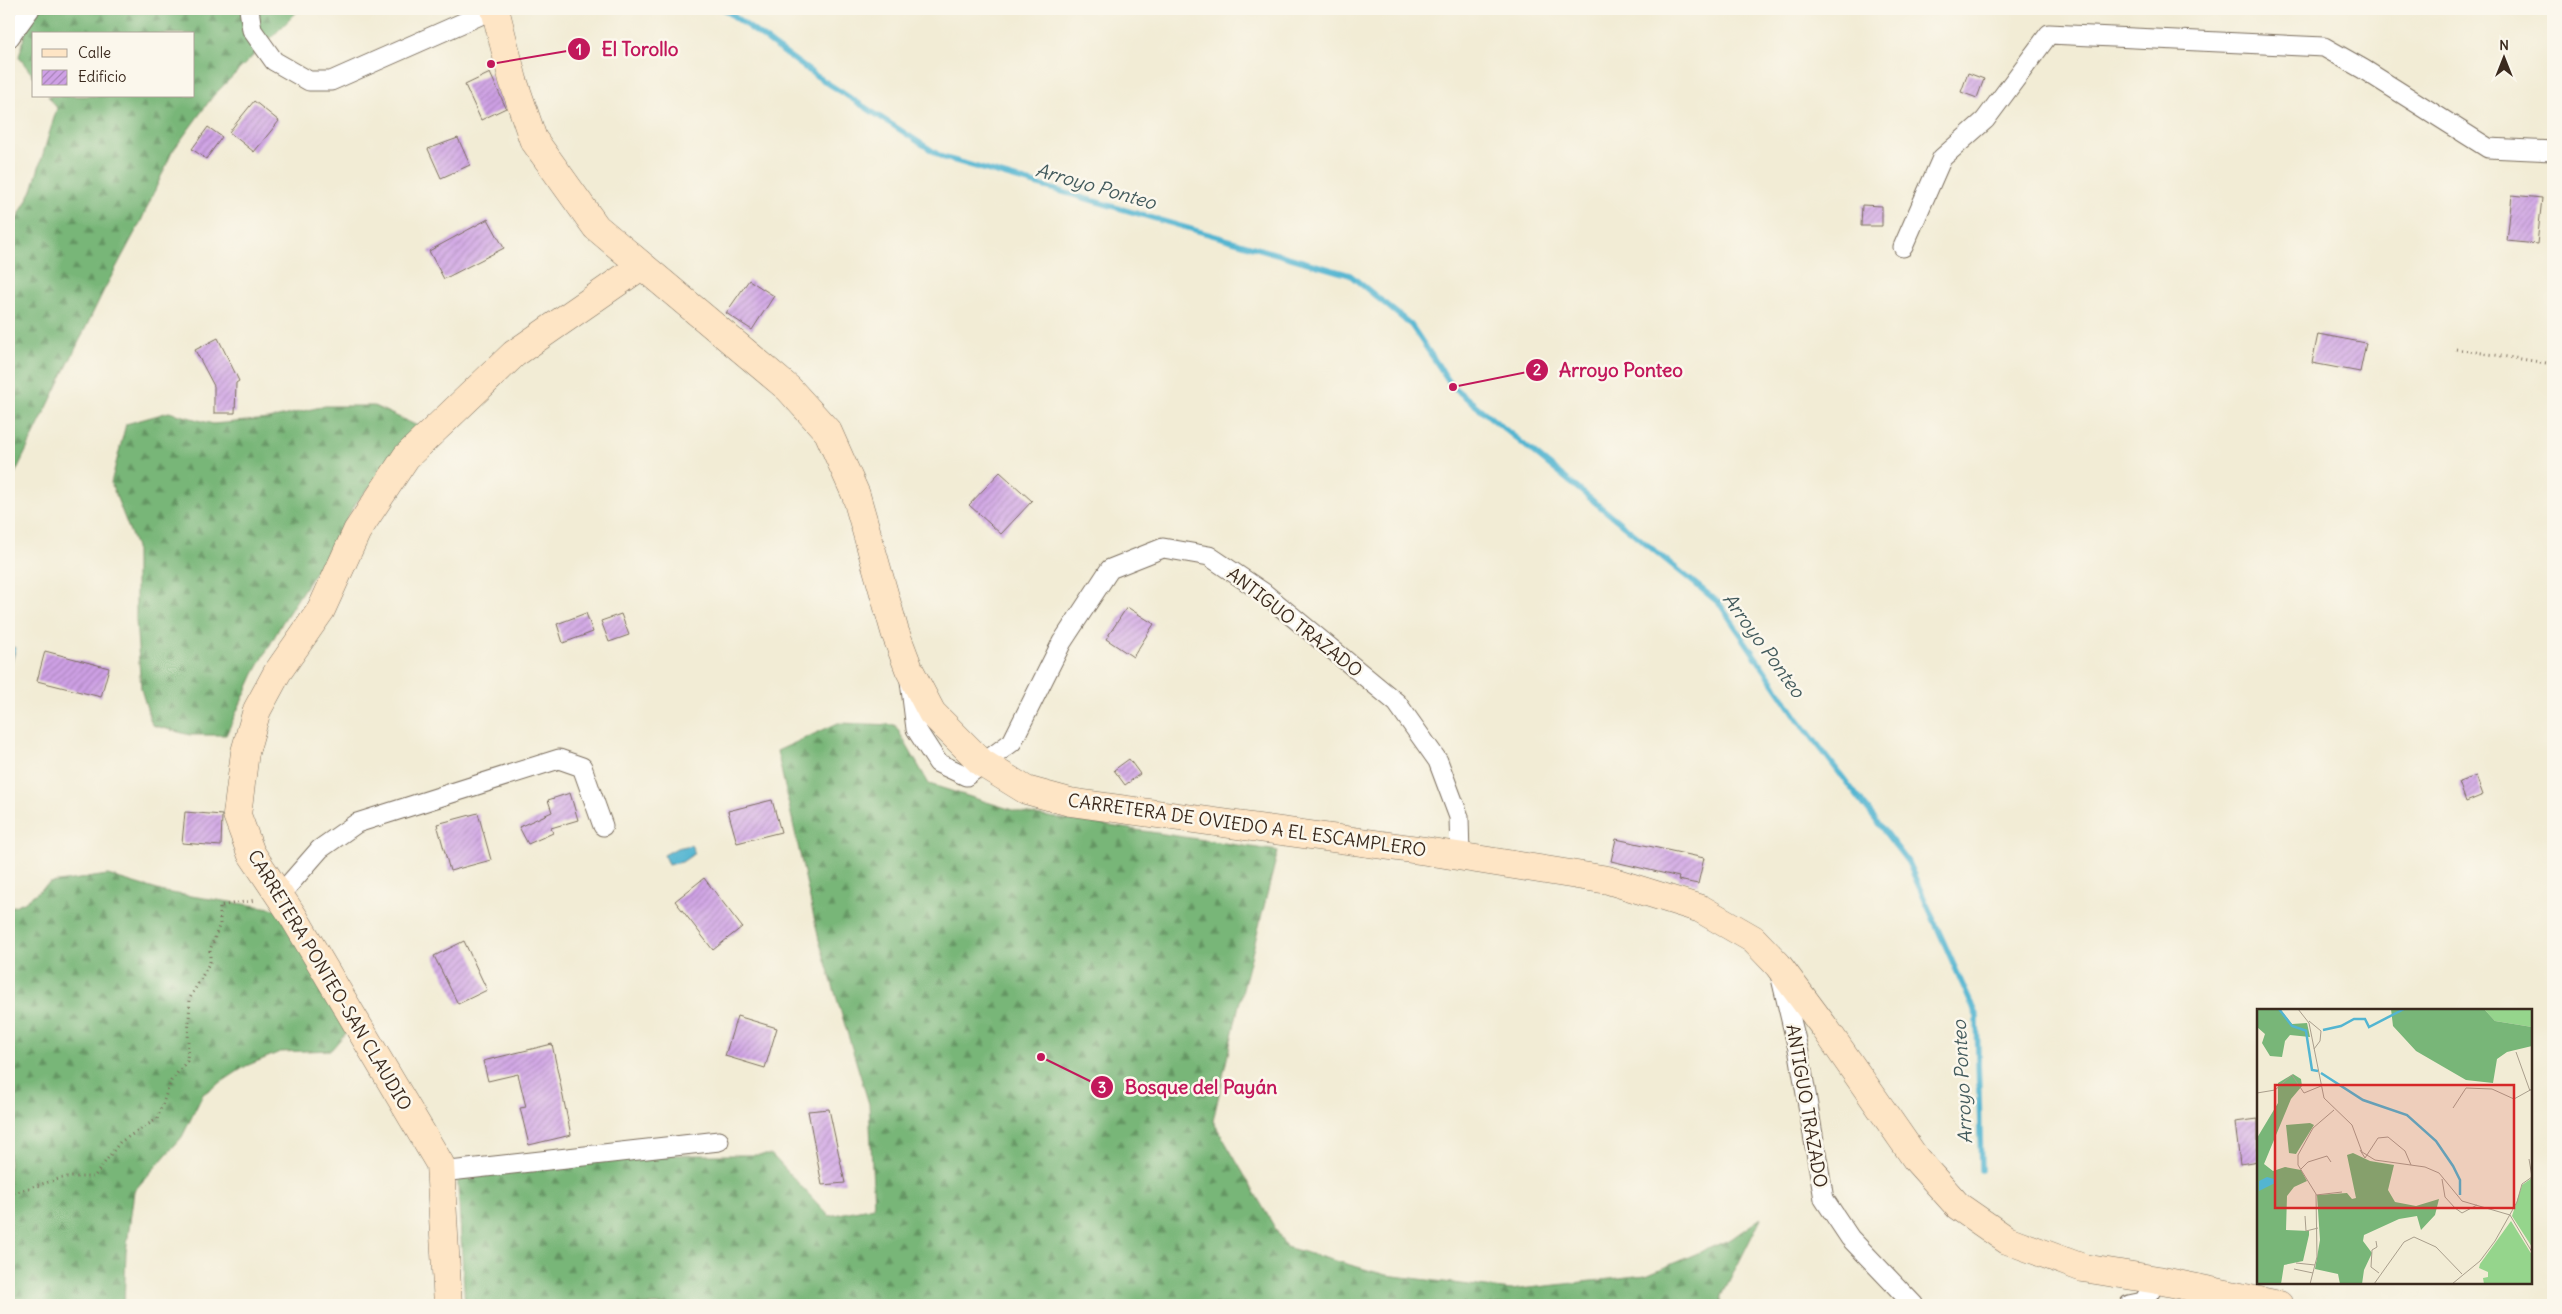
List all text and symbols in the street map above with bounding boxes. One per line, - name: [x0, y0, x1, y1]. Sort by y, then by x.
- legend: [32, 32, 195, 98]
- callout: El Torollo: [567, 32, 688, 66]
- north arrow: [2480, 32, 2530, 82]
- text: N: [2499, 36, 2509, 54]
- text: El Torollo: [602, 37, 679, 61]
- text: 1: [576, 40, 582, 59]
- text: Calle: [78, 43, 111, 62]
- text: Edificio: [78, 67, 126, 86]
- water label: Arroyo Ponteo: [1033, 157, 1160, 215]
- callout: Arroyo Ponteo: [1524, 353, 1693, 387]
- text: Arroyo Ponteo: [1559, 358, 1683, 382]
- text: 2: [1533, 360, 1541, 379]
- street label: ANTIGUO TRAZADO: [1223, 562, 1367, 682]
- water label: Arroyo Ponteo: [1718, 588, 1811, 703]
- street label: CARRETERA DE OVIEDO A EL ESCAMPLERO: [1066, 788, 1428, 862]
- street label: CARRETERA PONTEO-SAN CLAUDIO: [243, 846, 417, 1114]
- inset map: [2257, 1009, 2532, 1284]
- water label: Arroyo Ponteo: [1947, 1018, 1977, 1144]
- street label: ANTIGUO TRAZADO: [1781, 1023, 1833, 1189]
- callout: Bosque del Payán: [1089, 1070, 1287, 1104]
- text: Bosque del Payán: [1125, 1075, 1277, 1099]
- text: 3: [1098, 1078, 1106, 1097]

